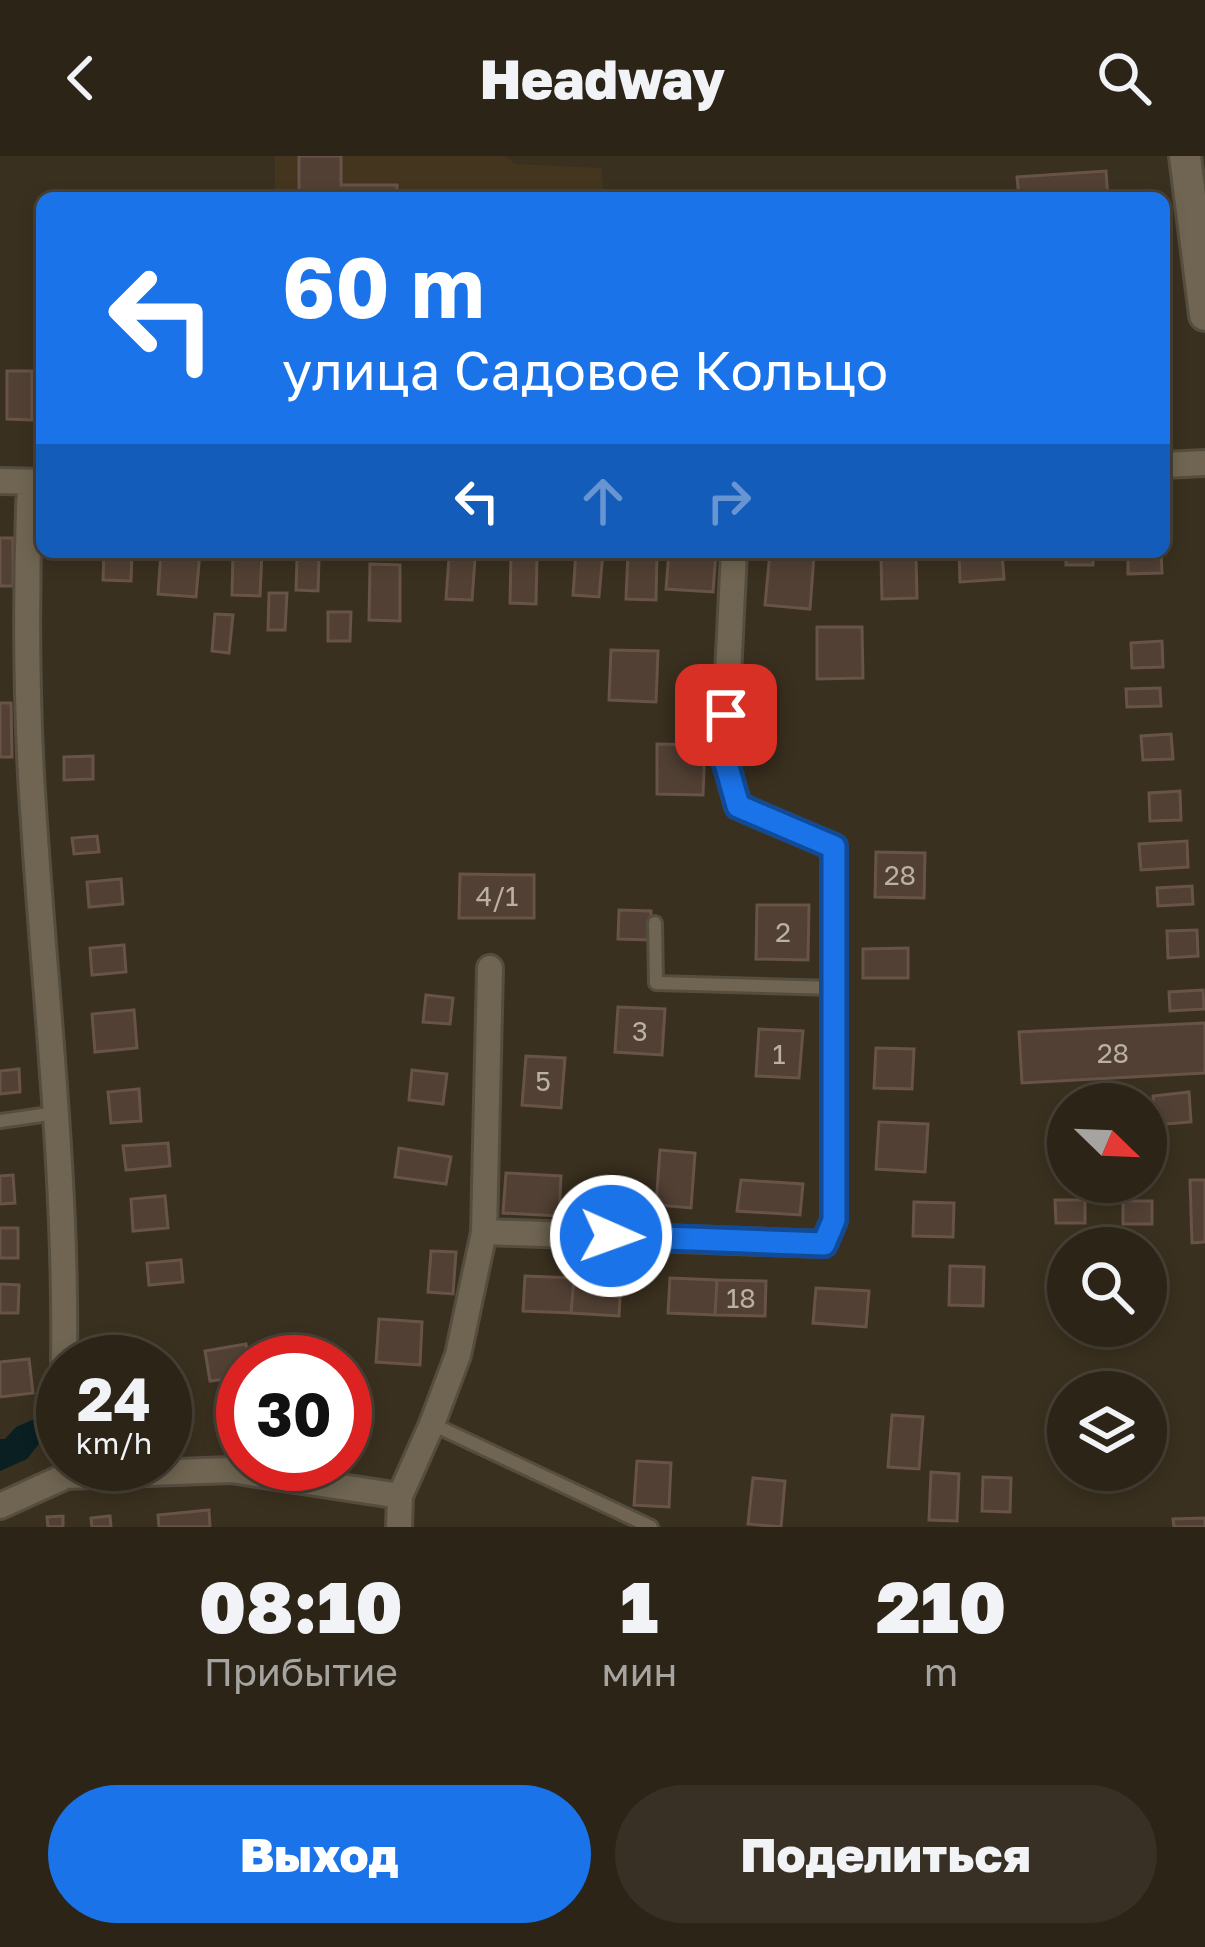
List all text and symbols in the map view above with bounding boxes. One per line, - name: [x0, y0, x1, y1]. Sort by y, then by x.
- icon: back: [48, 45, 114, 111]
- icon: search: [1091, 45, 1157, 111]
- text: Headway: [480, 46, 725, 111]
- text: 60 m: [282, 236, 484, 336]
- icon: left: [84, 240, 240, 396]
- text: улица Садовое Кольцо: [282, 337, 888, 402]
- icon: left: [444, 468, 510, 534]
- icon: ahead: [570, 468, 636, 534]
- icon: right: [696, 468, 762, 534]
- pin: [675, 664, 777, 766]
- icon: arrive: [693, 682, 759, 748]
- house number: 28: [884, 859, 916, 891]
- house number: 4/1: [476, 880, 518, 912]
- house number: 2: [775, 916, 791, 948]
- house number: 3: [632, 1015, 648, 1047]
- house number: 28: [1097, 1037, 1129, 1069]
- house number: 1: [772, 1038, 786, 1070]
- house number: 5: [535, 1065, 551, 1097]
- north arrow: [1047, 1083, 1167, 1203]
- map controls: [1047, 1083, 1167, 1491]
- position arrow: [548, 1173, 674, 1299]
- button: search: [1047, 1227, 1167, 1347]
- house number: 18: [726, 1282, 756, 1314]
- speed limit sign: 30: [216, 1335, 372, 1491]
- text: 24: [77, 1362, 151, 1434]
- button: layers: [1047, 1371, 1167, 1491]
- text: km/h: [76, 1425, 152, 1461]
- text: 08:10: [199, 1562, 403, 1649]
- text: 1: [620, 1562, 658, 1649]
- text: 210: [876, 1562, 1006, 1649]
- text: Прибытие: [204, 1648, 398, 1695]
- text: мин: [602, 1648, 677, 1695]
- text: m: [924, 1648, 958, 1695]
- button: Выход: [48, 1785, 591, 1923]
- button: Поделиться: [615, 1785, 1157, 1923]

